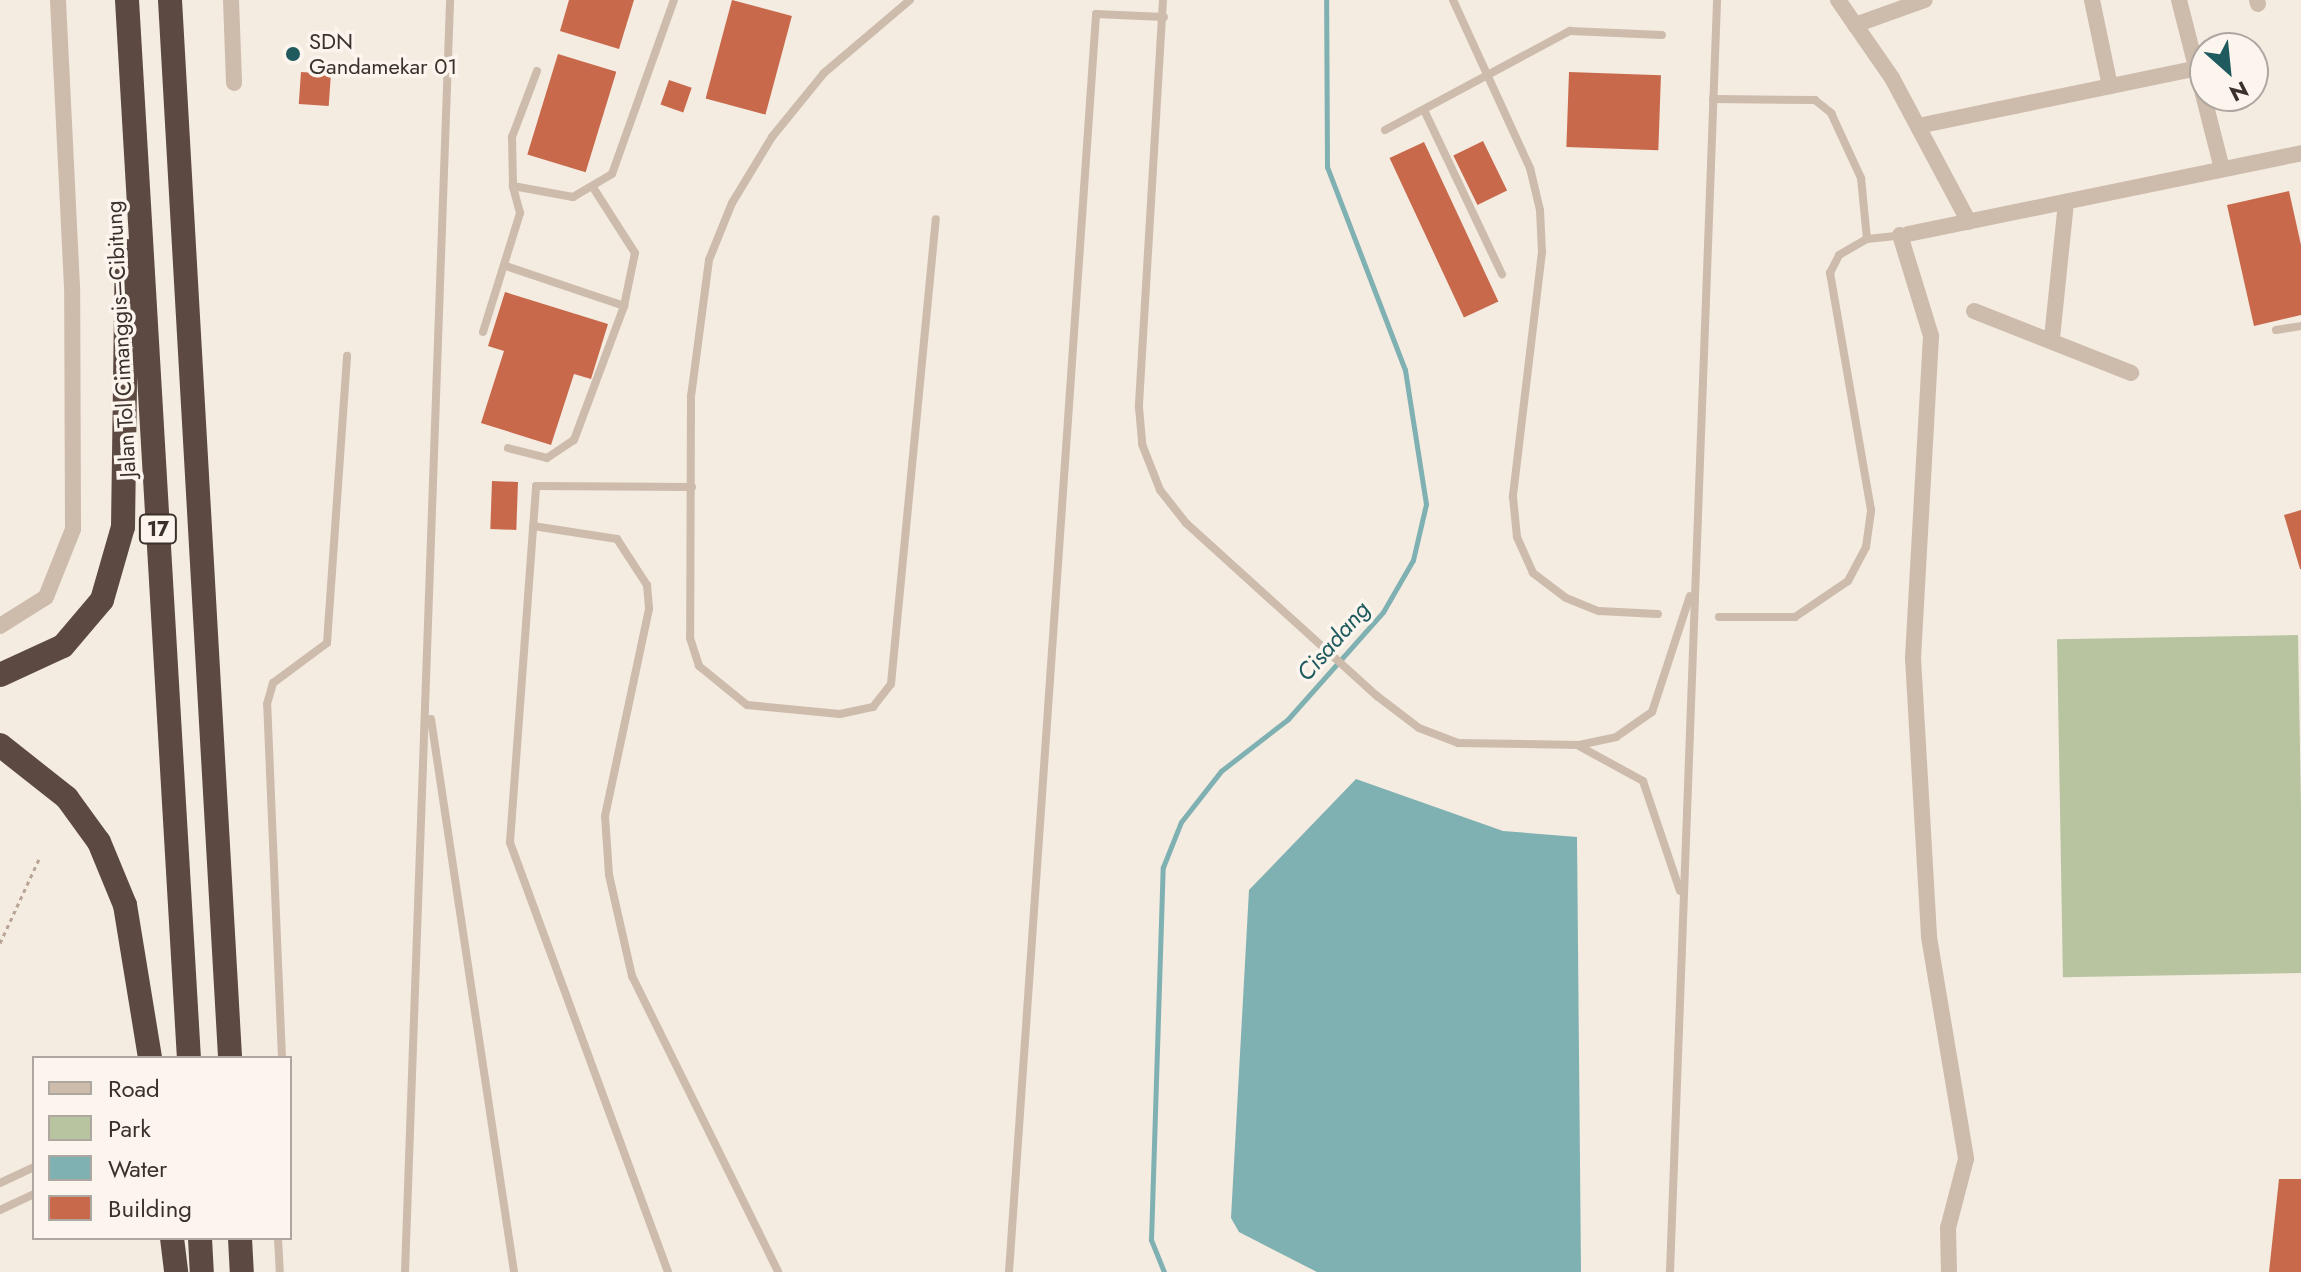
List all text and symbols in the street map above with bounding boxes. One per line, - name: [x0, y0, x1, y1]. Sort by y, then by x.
- place label: SDN Gandamekar 01: [309, 28, 457, 80]
- north arrow: [2189, 32, 2269, 112]
- marker: SDN Gandamekar 01: [284, 45, 302, 63]
- text: N: [2224, 73, 2254, 110]
- street label: Jalan Tol Cimanggis–Cibitung: [101, 200, 141, 478]
- road number: 17: [138, 513, 178, 545]
- water label: Cisadang: [1290, 595, 1376, 687]
- legend: [32, 1056, 292, 1240]
- text: Road: [108, 1071, 160, 1106]
- text: Park: [108, 1111, 151, 1146]
- text: Water: [108, 1151, 167, 1186]
- text: Building: [108, 1191, 192, 1226]

